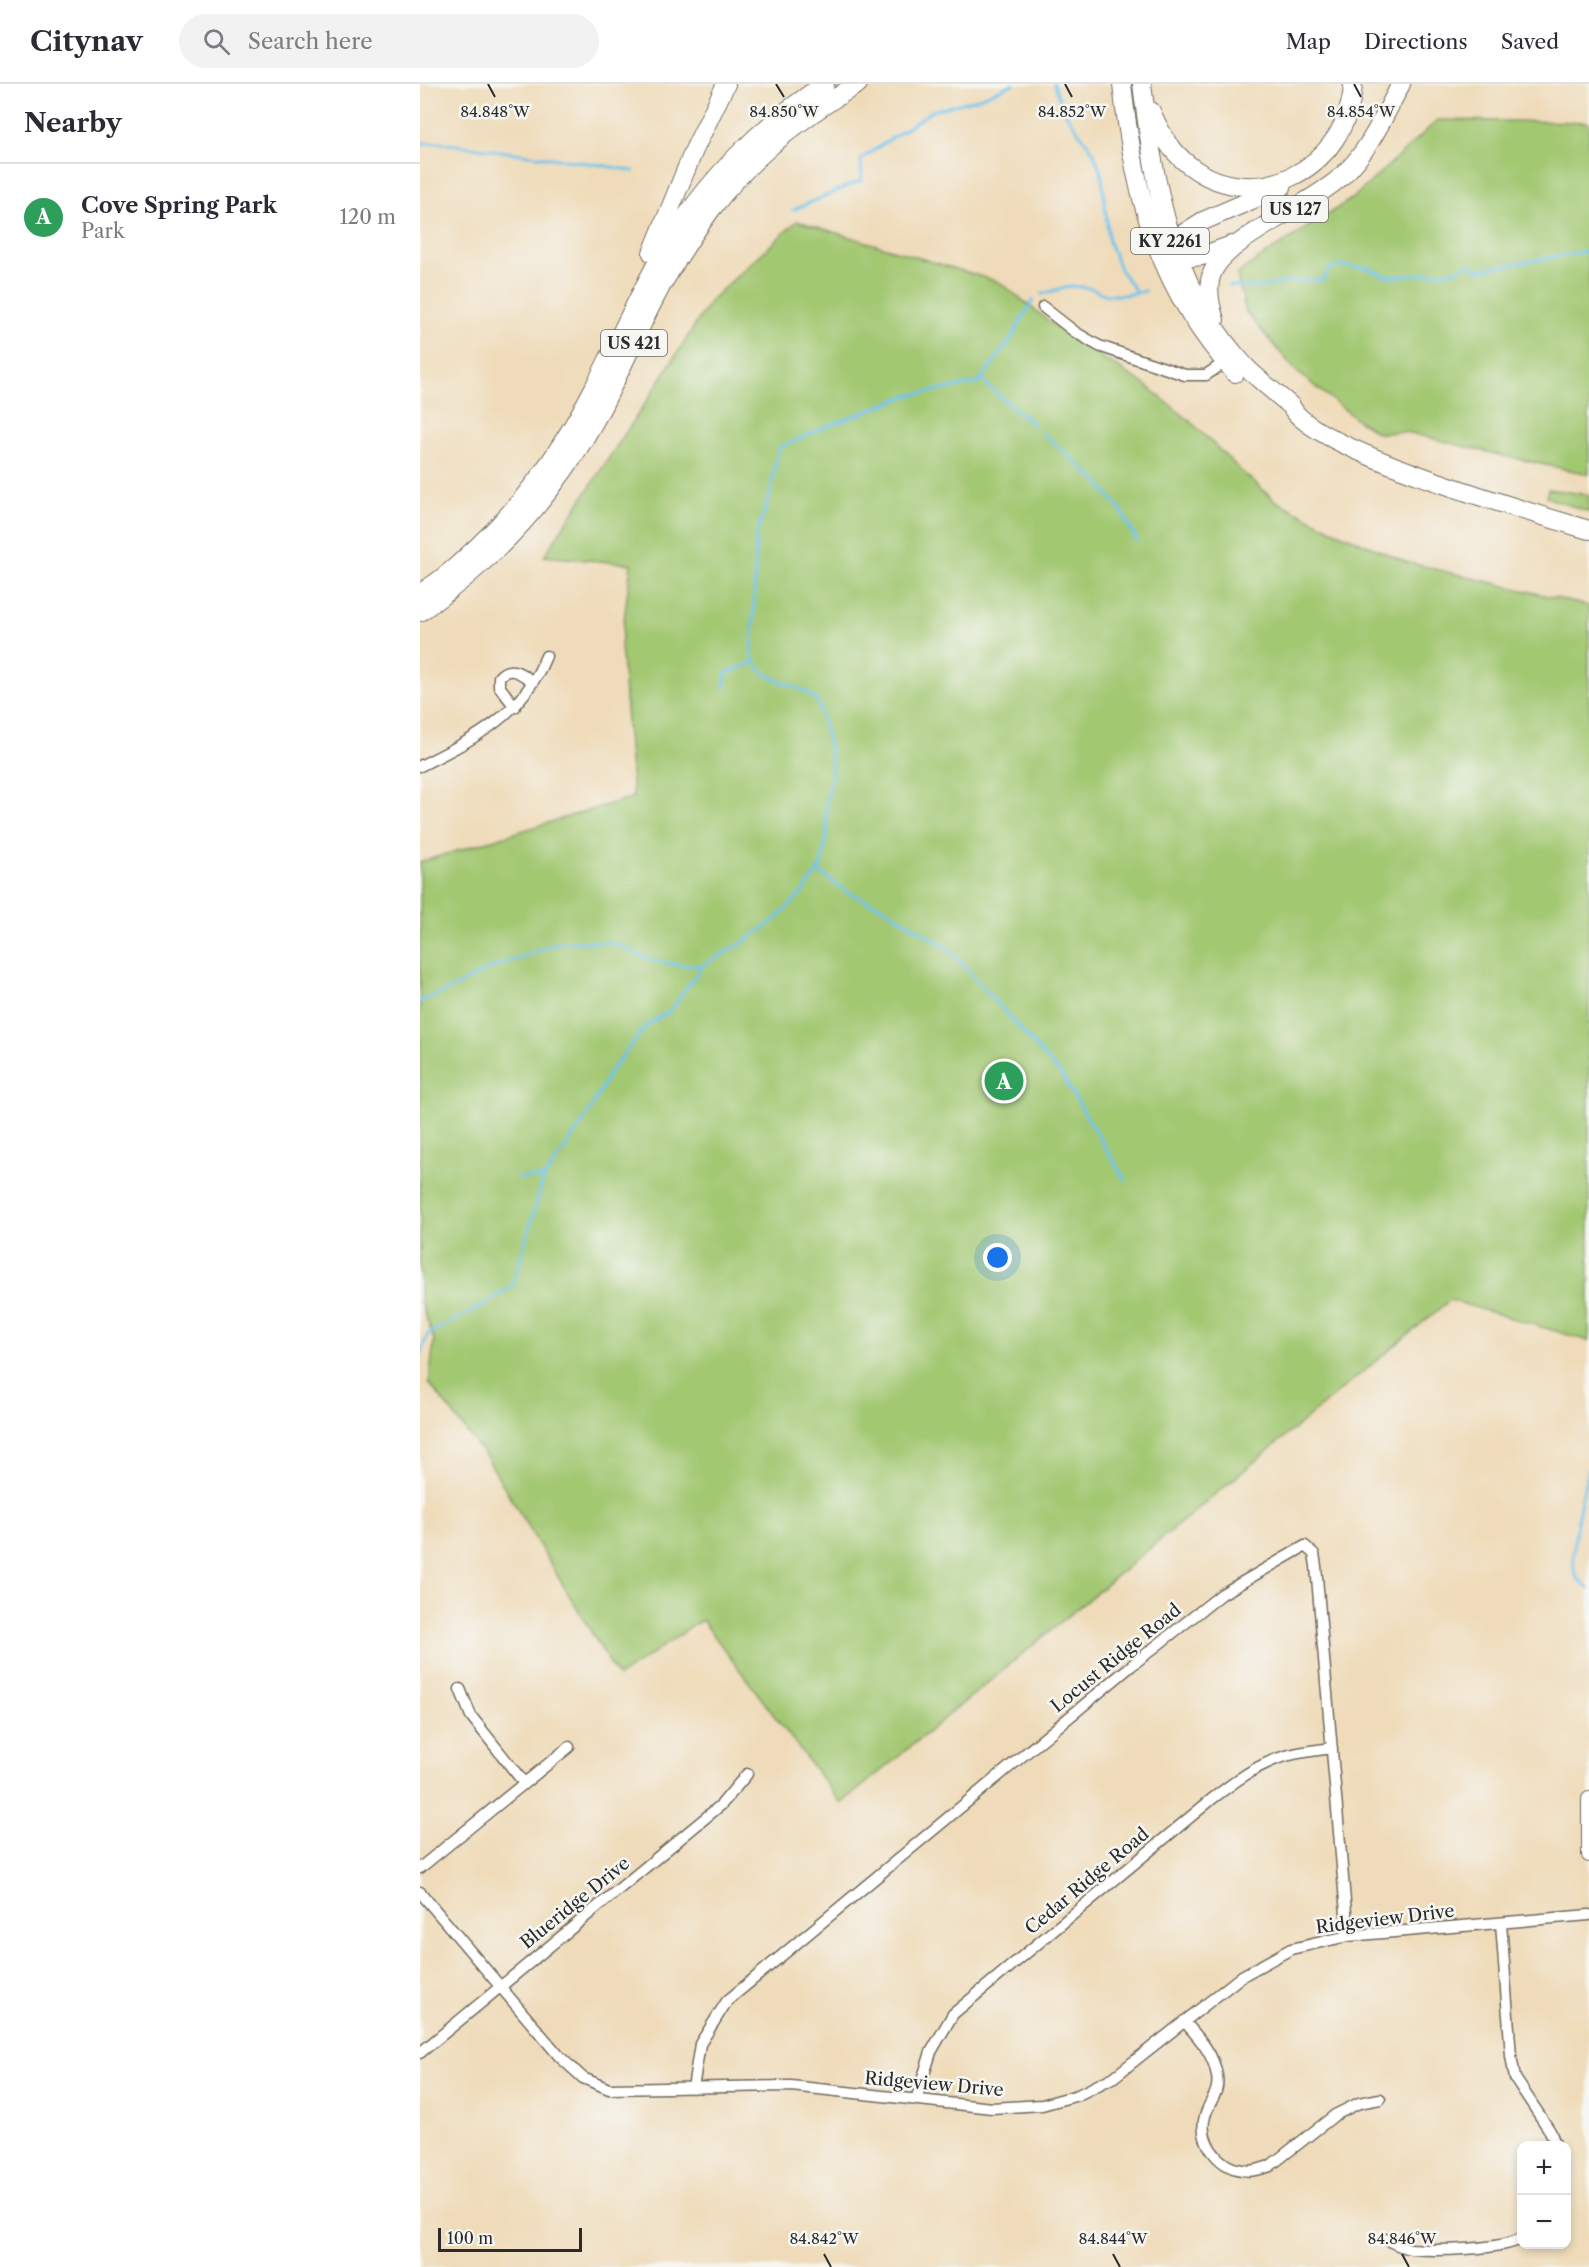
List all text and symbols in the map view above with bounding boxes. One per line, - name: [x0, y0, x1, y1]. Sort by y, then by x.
- search box: [179, 14, 599, 68]
- text: Citynav: [30, 24, 143, 58]
- icon: search: [200, 25, 233, 58]
- text: Search here: [248, 28, 372, 55]
- text: Map: [1286, 29, 1331, 54]
- text: Directions: [1364, 29, 1468, 54]
- text: Saved: [1501, 29, 1559, 54]
- text: 84.848°W: [460, 102, 530, 121]
- text: 84.850°W: [749, 102, 819, 121]
- text: 84.852°W: [1038, 102, 1107, 121]
- text: 84.854°W: [1327, 102, 1396, 121]
- text: Nearby: [24, 107, 122, 139]
- text: Cove Spring Park: [81, 192, 277, 219]
- road number: US 127: [1262, 196, 1328, 222]
- text: A: [36, 205, 51, 229]
- text: 120 m: [339, 205, 396, 229]
- text: Park: [81, 219, 124, 243]
- road number: KY 2261: [1131, 228, 1209, 254]
- road number: US 421: [601, 330, 667, 356]
- pin: A: [984, 1058, 1024, 1104]
- your location: [983, 1243, 1012, 1272]
- street label: Locust Ridge Road: [1047, 1599, 1185, 1717]
- street label: Cedar Ridge Road: [1021, 1823, 1153, 1939]
- street label: Blueridge Drive: [516, 1852, 634, 1954]
- street label: Ridgeview Drive: [1314, 1900, 1456, 1938]
- street label: Ridgeview Drive: [863, 2067, 1005, 2101]
- map controls: [1517, 2141, 1571, 2249]
- button: +: [1517, 2141, 1571, 2195]
- button: −: [1517, 2195, 1571, 2249]
- scale bar: [438, 2225, 582, 2252]
- text: 100 m: [447, 2228, 493, 2248]
- text: 84.842°W: [789, 2229, 859, 2248]
- text: 84.844°W: [1079, 2229, 1148, 2248]
- text: 84.846°W: [1368, 2229, 1437, 2248]

